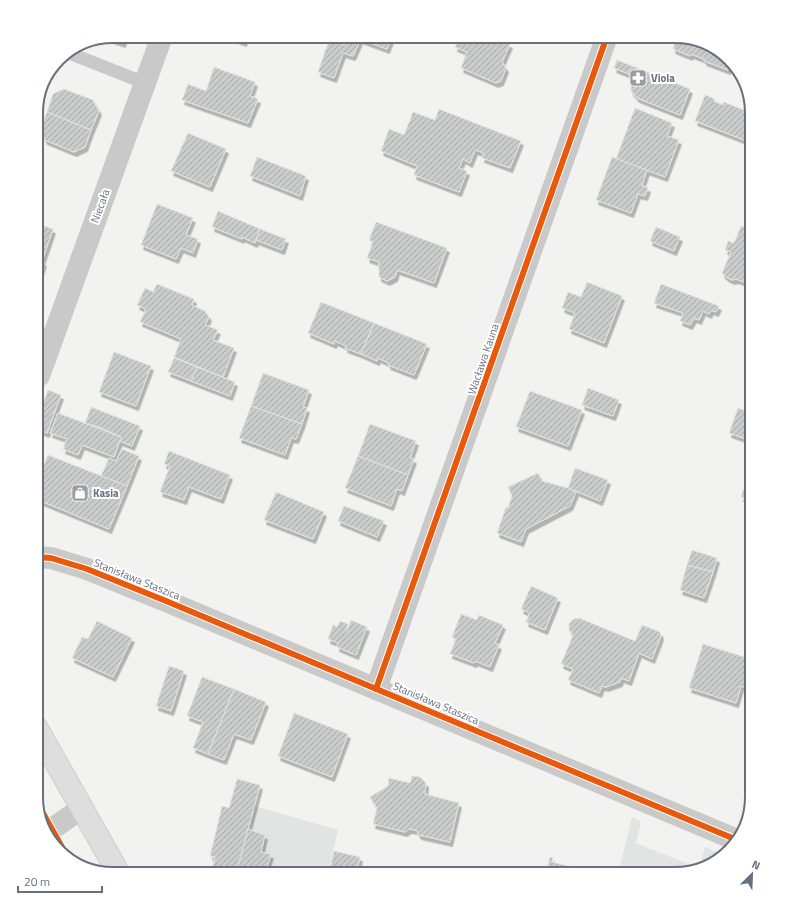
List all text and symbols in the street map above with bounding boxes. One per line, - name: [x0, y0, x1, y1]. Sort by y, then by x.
- pharmacy icon: Viola: [628, 68, 648, 88]
- place label: Viola: [651, 70, 675, 86]
- street label: Niecała: [87, 187, 114, 225]
- street label: Wacława Kauna: [463, 321, 503, 397]
- shop icon: Kasia: [70, 483, 90, 503]
- place label: Kasia: [93, 485, 119, 501]
- street label: Stanisława Staszica: [91, 554, 183, 604]
- street label: Stanisława Staszica: [391, 678, 482, 729]
- north arrow: [732, 854, 772, 894]
- text: N: [749, 856, 763, 874]
- scale bar: [18, 868, 102, 894]
- text: 20 m: [24, 872, 50, 891]

